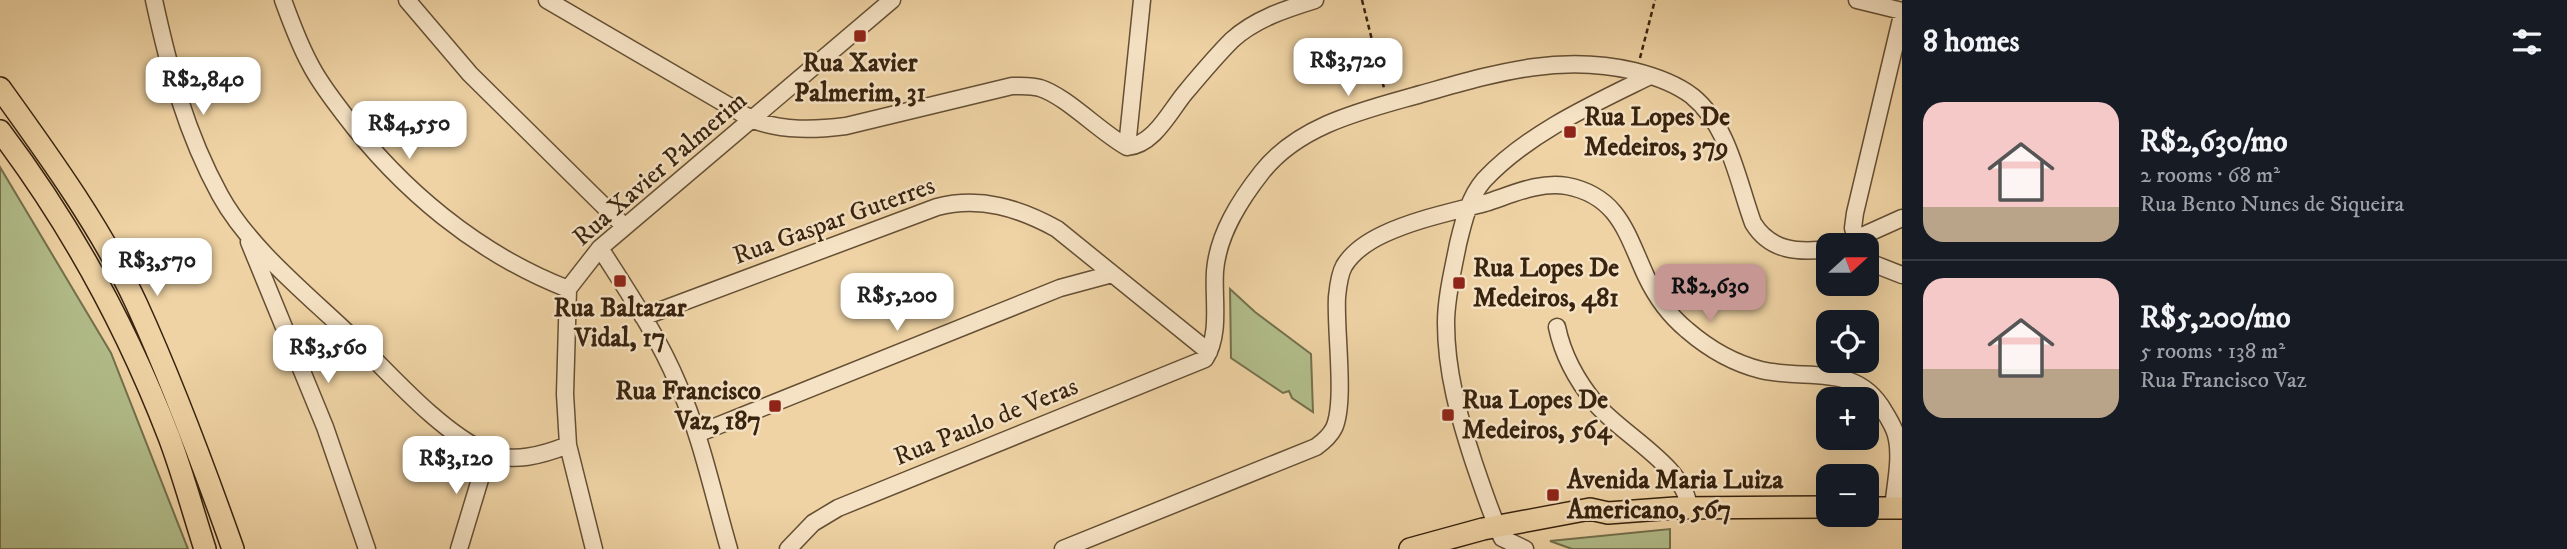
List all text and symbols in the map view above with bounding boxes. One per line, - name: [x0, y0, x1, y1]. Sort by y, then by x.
- icon: filters: [2508, 23, 2546, 61]
- text: 8 homes: [1923, 24, 2020, 61]
- marker: Rua Xavier Palmerim, 31: [852, 28, 868, 44]
- pin: R$3,720: [1283, 38, 1413, 98]
- text: R$3,720: [1310, 46, 1386, 75]
- place label: Rua Xavier Palmerim, 31: [794, 47, 926, 110]
- pin: R$2,840: [138, 58, 268, 117]
- text: R$2,840: [162, 65, 244, 94]
- street label: Rua Xavier Palmerim: [566, 84, 754, 254]
- place label: Rua Lopes De Medeiros, 379: [1584, 101, 1730, 164]
- pin: R$4,550: [344, 102, 474, 161]
- text: R$4,550: [368, 109, 450, 138]
- marker: Rua Lopes De Medeiros, 379: [1562, 124, 1578, 140]
- text: R$2,630/mo: [2140, 124, 2288, 161]
- icon: home: [1979, 130, 2063, 214]
- text: 2 rooms · 68 m²: [2140, 161, 2280, 190]
- street label: Rua Gaspar Guterres: [729, 169, 939, 273]
- text: Rua Bento Nunes de Siqueira: [2140, 190, 2404, 219]
- north arrow: [1816, 233, 1880, 296]
- map controls: [1816, 233, 1879, 527]
- pin: R$3,570: [92, 238, 222, 298]
- text: R$3,570: [118, 246, 196, 275]
- place label: Rua Lopes De Medeiros, 481: [1473, 252, 1619, 315]
- pin: R$2,630: [1645, 264, 1775, 324]
- text: R$2,630: [1671, 272, 1749, 301]
- marker: Rua Baltazar Vidal, 17: [612, 273, 628, 289]
- pin: R$5,200: [832, 274, 962, 333]
- marker: Rua Lopes De Medeiros, 481: [1451, 275, 1467, 291]
- text: R$5,200: [857, 281, 937, 310]
- place label: Rua Baltazar Vidal, 17: [553, 292, 687, 355]
- text: R$5,200/mo: [2140, 300, 2291, 337]
- icon: home: [1979, 306, 2063, 390]
- button: locate: [1816, 310, 1879, 373]
- pin: R$3,560: [263, 326, 393, 385]
- text: R$3,560: [289, 333, 367, 362]
- text: 5 rooms · 138 m²: [2140, 337, 2285, 366]
- text: Rua Francisco Vaz: [2140, 366, 2307, 395]
- street label: Rua Paulo de Veras: [889, 370, 1083, 474]
- place label: Rua Francisco Vaz, 187: [615, 375, 761, 438]
- place label: Rua Lopes De Medeiros, 564: [1462, 384, 1613, 447]
- button: +: [1816, 387, 1879, 450]
- marker: Rua Francisco Vaz, 187: [767, 398, 783, 414]
- marker: Rua Lopes De Medeiros, 564: [1440, 407, 1456, 423]
- pin: R$3,120: [391, 436, 521, 496]
- text: R$3,120: [419, 444, 493, 473]
- place label: Avenida Maria Luiza Americano, 567: [1566, 464, 1784, 527]
- button: −: [1816, 464, 1879, 527]
- marker: Avenida Maria Luiza Americano, 567: [1545, 487, 1561, 503]

